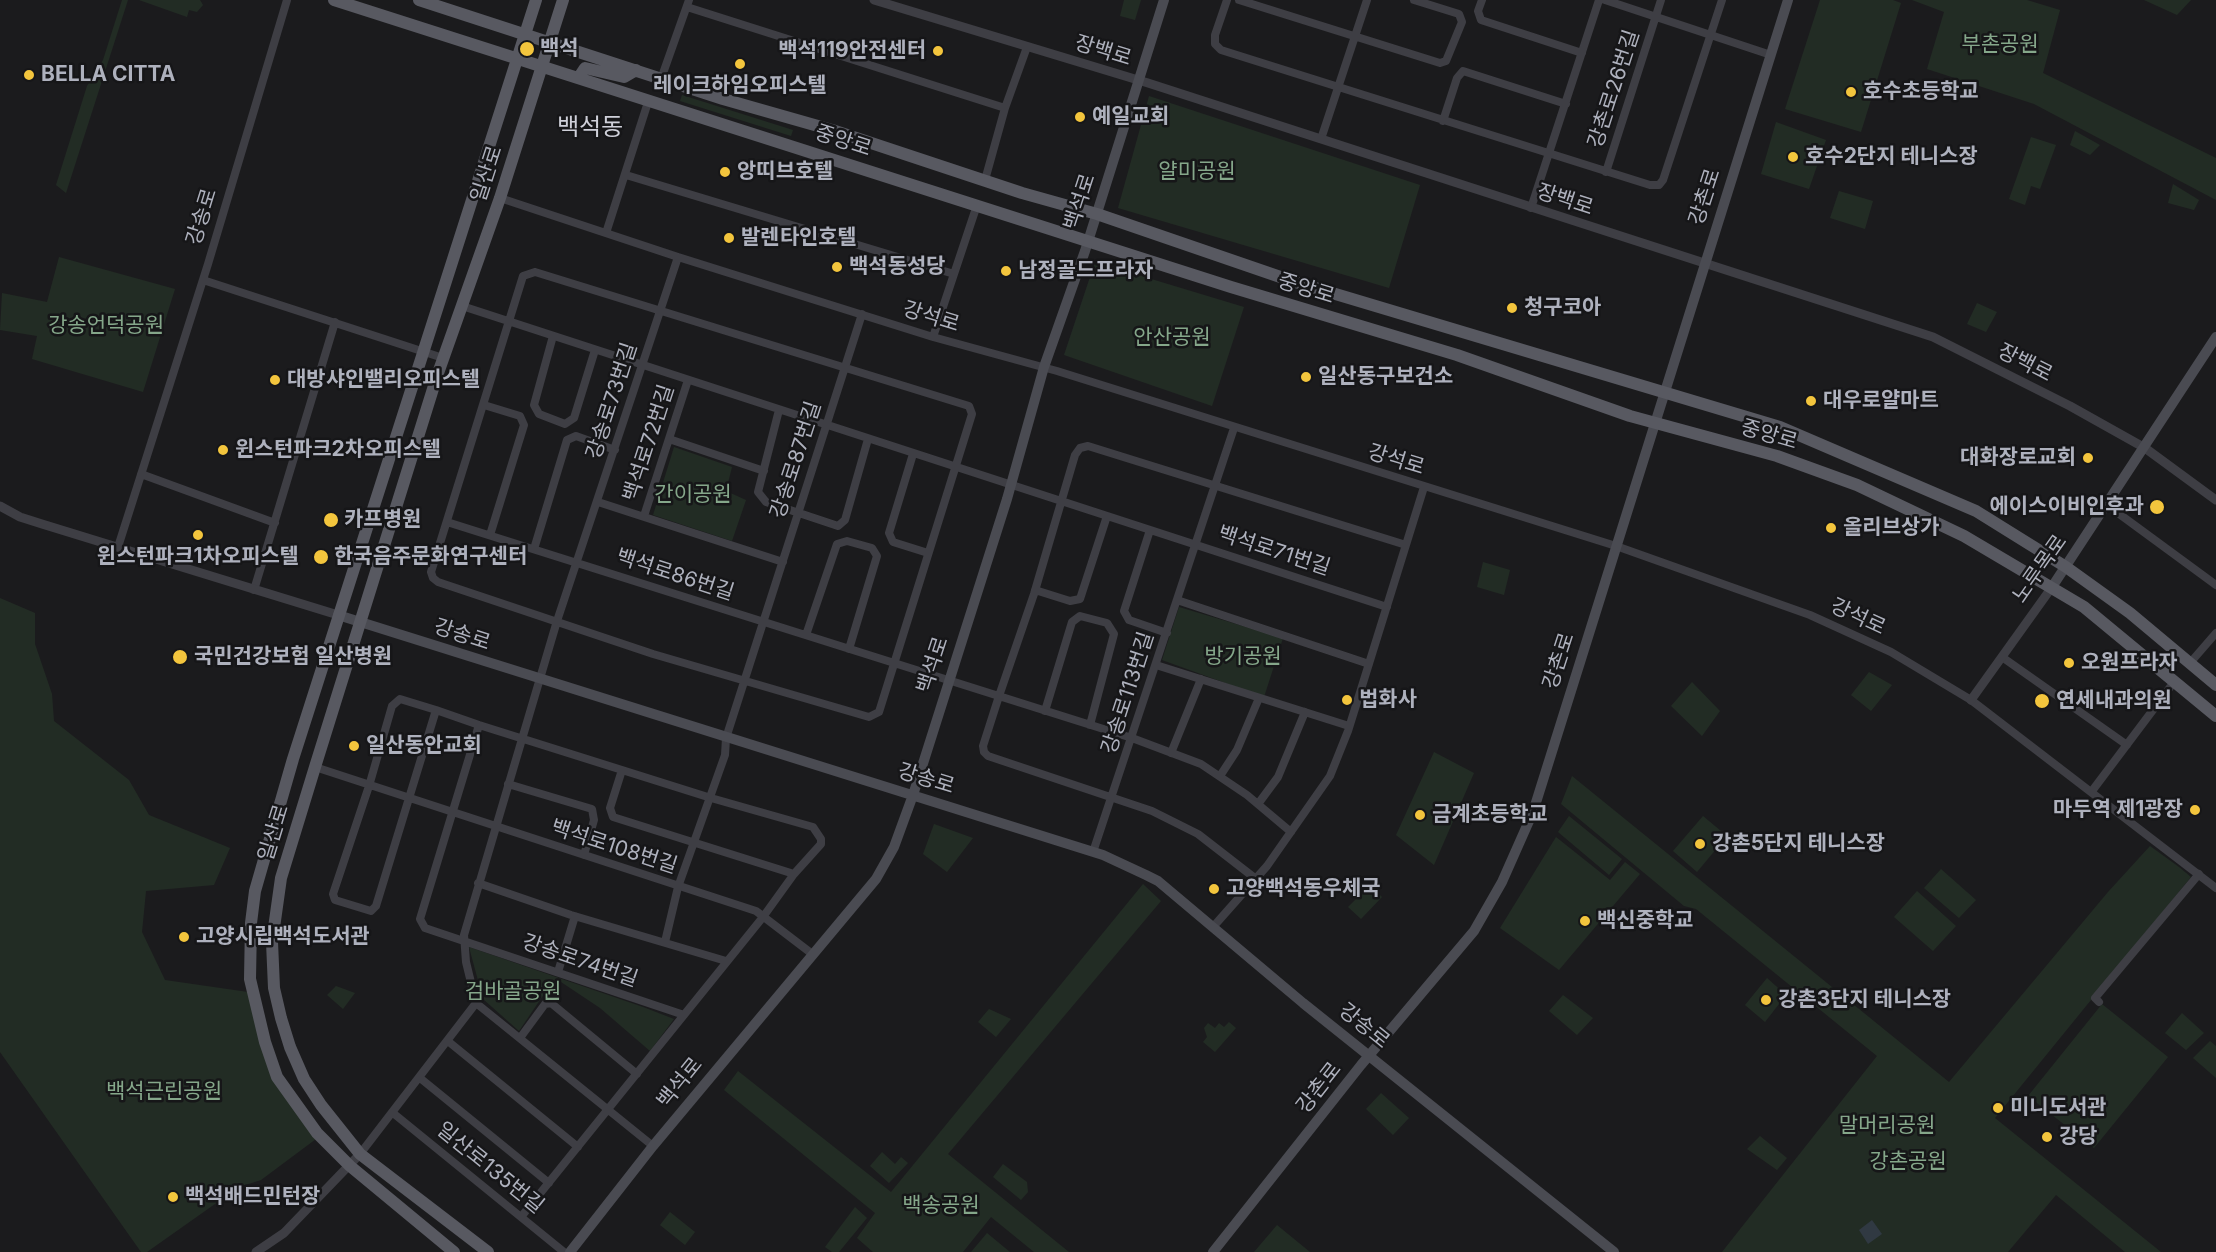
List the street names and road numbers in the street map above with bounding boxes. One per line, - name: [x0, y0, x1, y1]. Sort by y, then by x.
- street label: 강촌로26번길: [1583, 27, 1645, 151]
- street label: 장백로: [1072, 30, 1134, 72]
- street label: 중앙로: [812, 120, 874, 162]
- street label: 일산로: [466, 143, 508, 205]
- street label: 강촌로: [1684, 166, 1726, 228]
- street label: 백석로: [1059, 171, 1101, 233]
- street label: 장백로: [1534, 179, 1596, 221]
- street label: 강송로: [181, 186, 223, 248]
- street label: 중앙로: [1275, 268, 1337, 310]
- street label: 강석로: [900, 296, 962, 338]
- street label: 장백로: [1993, 339, 2057, 387]
- street label: 강송로73번길: [581, 340, 643, 462]
- street label: 백석로72번길: [618, 381, 680, 505]
- street label: 강송로87번길: [765, 398, 827, 522]
- street label: 중앙로: [1738, 415, 1800, 455]
- street label: 강석로: [1365, 439, 1427, 481]
- street label: 백석로71번길: [1214, 521, 1334, 581]
- street label: 노루목로: [2008, 530, 2072, 608]
- street label: 백석로86번길: [613, 544, 737, 606]
- street label: 강석로: [1826, 593, 1890, 641]
- street label: 강송로: [431, 614, 493, 656]
- street label: 강송로113번길: [1096, 629, 1160, 757]
- street label: 강촌로: [1538, 630, 1580, 692]
- street label: 백석로: [912, 634, 954, 696]
- street label: 강송로: [895, 758, 957, 800]
- street label: 일산로: [253, 802, 295, 864]
- street label: 백석로108번길: [548, 815, 680, 879]
- street label: 강송로74번길: [519, 929, 641, 993]
- street label: 강송로: [1334, 998, 1394, 1054]
- street label: 백석로: [652, 1053, 708, 1113]
- street label: 강촌로: [1291, 1057, 1347, 1119]
- street label: 일산로135번길: [431, 1117, 549, 1219]

